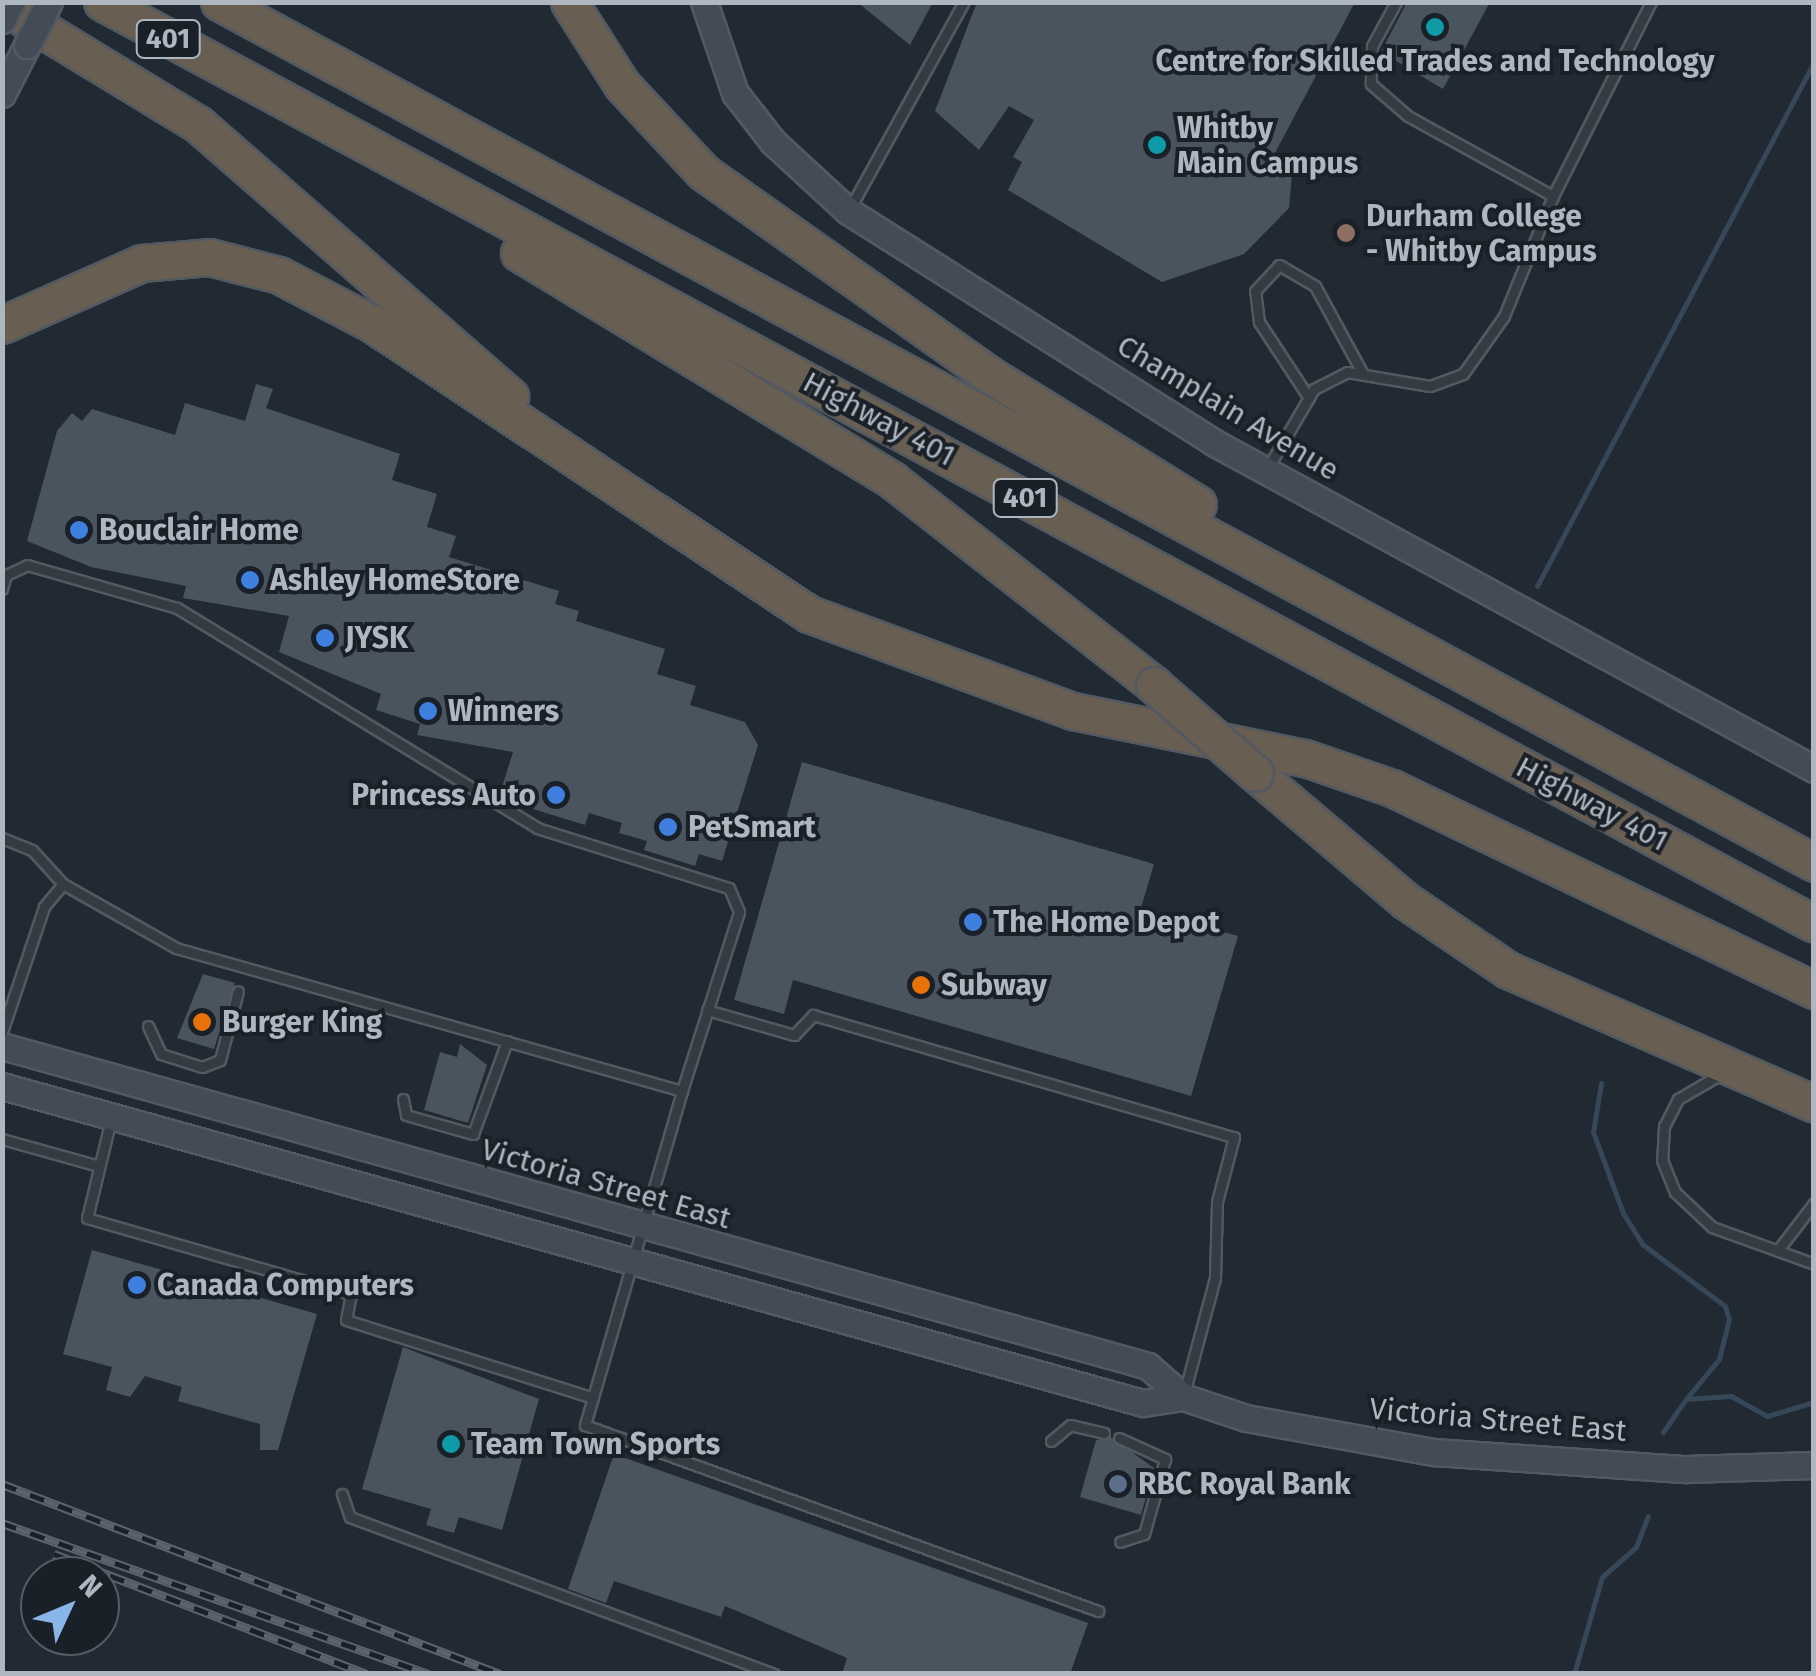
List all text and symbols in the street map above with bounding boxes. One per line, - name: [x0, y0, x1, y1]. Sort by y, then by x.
- road number: 401: [136, 16, 200, 62]
- marker: Centre for Skilled Trades and Technology: [1424, 16, 1446, 38]
- place label: Centre for Skilled Trades and Technology: [1155, 43, 1715, 79]
- place label: Whitby Main Campus: [1177, 110, 1358, 180]
- marker: Whitby Main Campus: [1146, 134, 1168, 156]
- place label: Durham College - Whitby Campus: [1366, 198, 1597, 268]
- marker: Durham College - Whitby Campus: [1335, 222, 1357, 244]
- street label: Champlain Avenue: [1111, 328, 1345, 488]
- street label: Highway 401: [797, 364, 961, 474]
- road number: 401: [992, 475, 1058, 521]
- place label: Bouclair Home: [99, 512, 299, 548]
- marker: Bouclair Home: [68, 519, 90, 541]
- place label: Ashley HomeStore: [270, 562, 520, 598]
- marker: Ashley HomeStore: [239, 569, 261, 591]
- place label: JYSK: [345, 620, 408, 656]
- marker: JYSK: [314, 627, 336, 649]
- place label: Winners: [448, 693, 559, 729]
- marker: Winners: [417, 700, 439, 722]
- street label: Highway 401: [1510, 749, 1674, 859]
- place label: Princess Auto: [351, 777, 536, 813]
- marker: Princess Auto: [545, 784, 567, 806]
- place label: PetSmart: [688, 809, 816, 845]
- marker: PetSmart: [657, 816, 679, 838]
- place label: The Home Depot: [993, 904, 1220, 940]
- marker: The Home Depot: [962, 911, 984, 933]
- place label: Subway: [941, 967, 1047, 1003]
- marker: Subway: [910, 974, 932, 996]
- place label: Burger King: [222, 1004, 382, 1040]
- marker: Burger King: [191, 1011, 213, 1033]
- street label: Victoria Street East: [477, 1131, 735, 1237]
- place label: Canada Computers: [157, 1267, 414, 1303]
- marker: Canada Computers: [126, 1274, 148, 1296]
- street label: Victoria Street East: [1368, 1391, 1628, 1449]
- place label: Team Town Sports: [471, 1426, 720, 1462]
- marker: Team Town Sports: [440, 1433, 462, 1455]
- place label: RBC Royal Bank: [1138, 1466, 1351, 1502]
- marker: RBC Royal Bank: [1107, 1473, 1129, 1495]
- north arrow: [20, 1556, 120, 1656]
- text: N: [72, 1568, 109, 1604]

